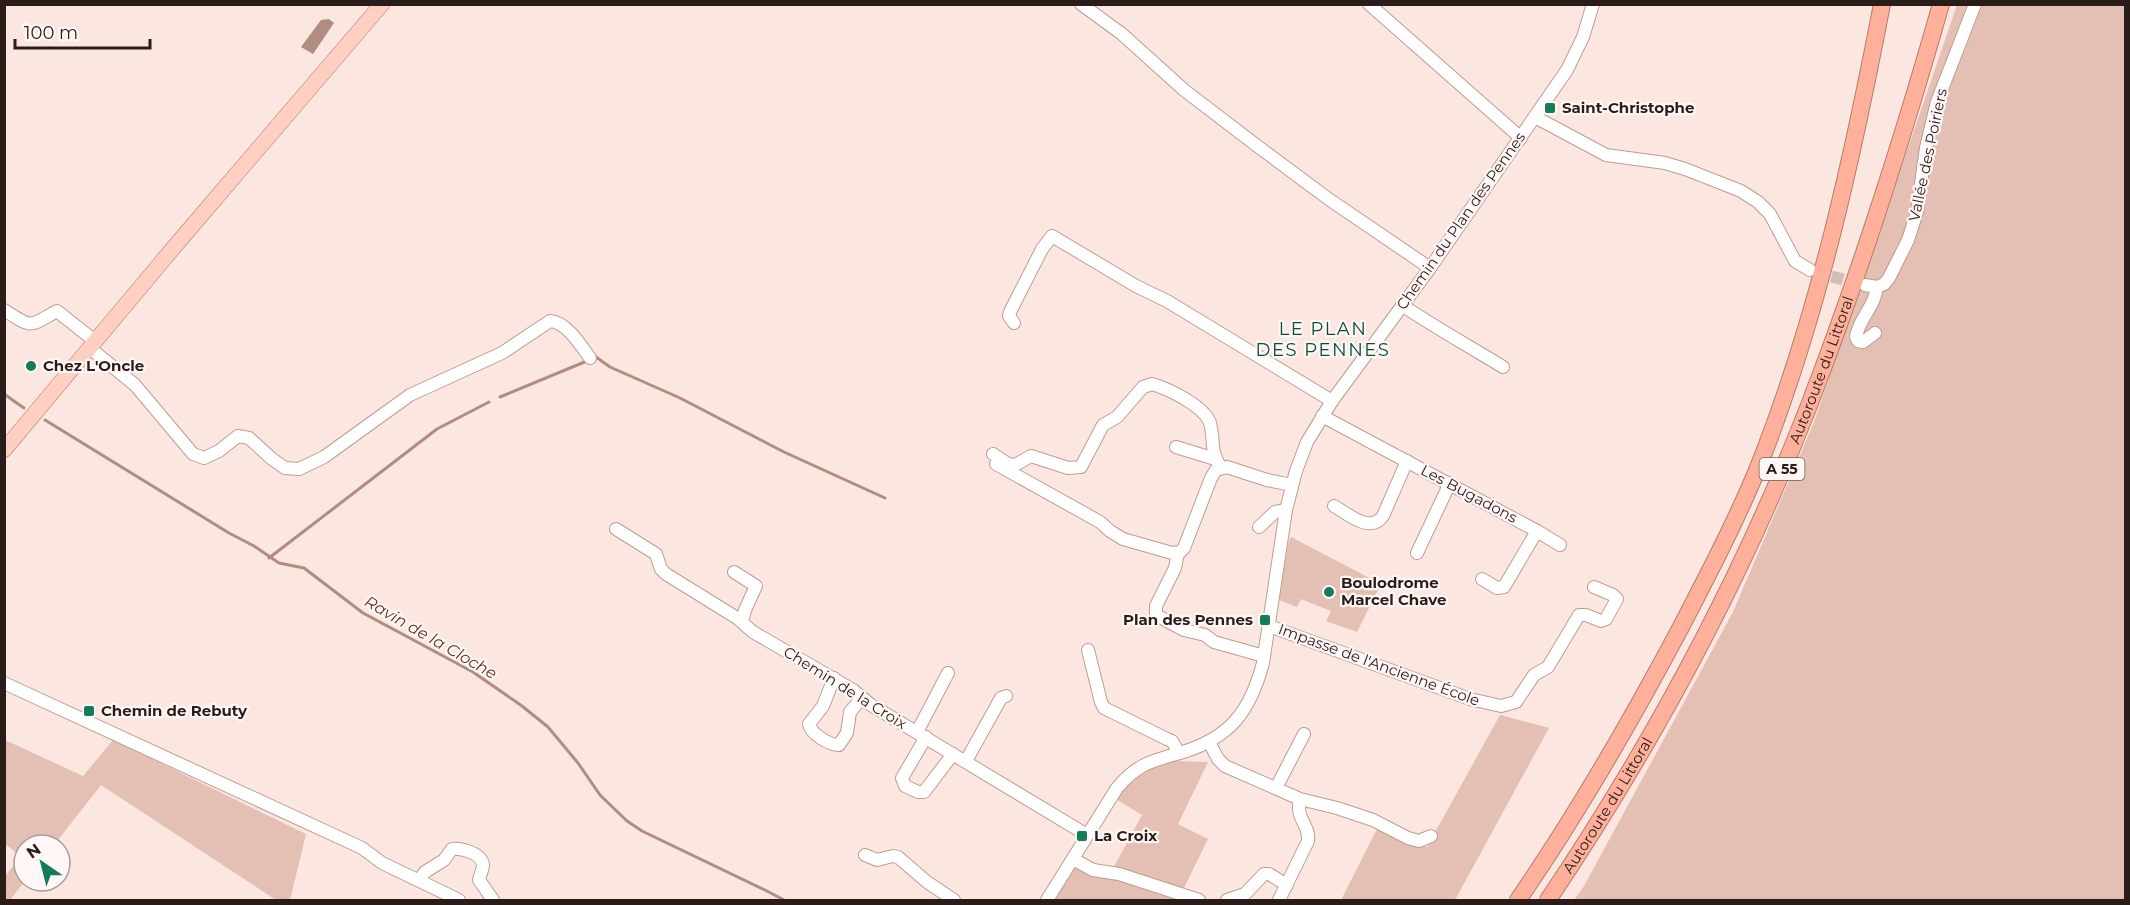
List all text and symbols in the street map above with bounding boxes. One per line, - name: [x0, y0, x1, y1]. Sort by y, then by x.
- scale bar: [15, 12, 150, 50]
- text: 100 m: [24, 22, 78, 44]
- street label: Vallée des Poiriers: [1904, 87, 1951, 223]
- place label: Saint-Christophe: [1562, 98, 1694, 117]
- marker: Saint-Christophe: [1543, 101, 1557, 115]
- street label: Chemin du Plan des Pennes: [1392, 128, 1529, 313]
- street label: Autoroute du Littoral: [1785, 293, 1857, 446]
- district label: LE PLAN DES PENNES: [1256, 318, 1390, 361]
- place label: Chez L'Oncle: [43, 356, 144, 375]
- marker: Chez L'Oncle: [24, 359, 38, 373]
- road number: A 55: [1760, 458, 1804, 480]
- street label: Les Bugadons: [1418, 460, 1521, 527]
- place label: Boulodrome Marcel Chave: [1341, 573, 1446, 609]
- marker: Boulodrome Marcel Chave: [1322, 585, 1336, 599]
- water label: Ravin de la Cloche: [361, 592, 500, 683]
- place label: Plan des Pennes: [1123, 610, 1253, 629]
- marker: Plan des Pennes: [1258, 613, 1272, 627]
- street label: Impasse de l'Ancienne École: [1276, 619, 1482, 710]
- street label: Chemin de la Croix: [780, 642, 910, 733]
- place label: Chemin de Rebuty: [101, 701, 248, 720]
- marker: Chemin de Rebuty: [82, 704, 96, 718]
- street label: Autoroute du Littoral: [1558, 734, 1656, 877]
- place label: La Croix: [1094, 826, 1157, 845]
- marker: La Croix: [1075, 829, 1089, 843]
- north arrow: [12, 833, 72, 893]
- text: N: [23, 840, 44, 863]

